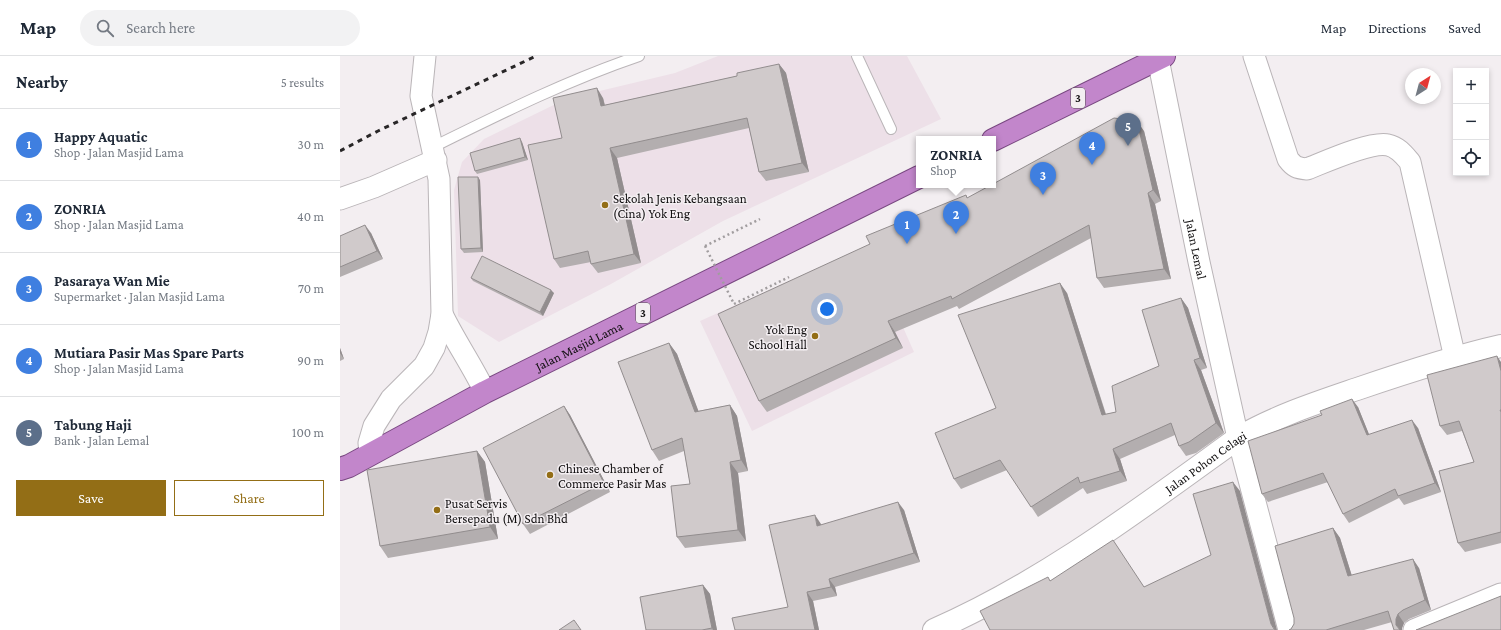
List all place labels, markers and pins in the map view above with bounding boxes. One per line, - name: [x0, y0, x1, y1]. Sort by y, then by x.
- pin: 5: [1115, 113, 1141, 146]
- pin: 4: [1079, 132, 1105, 165]
- pin: 3: [1030, 162, 1056, 195]
- place label: Sekolah Jenis Kebangsaan (Cina) Yok Eng: [613, 191, 747, 222]
- marker: Sekolah Jenis Kebangsaan (Cina) Yok Eng: [600, 200, 610, 210]
- pin: 2: [943, 201, 969, 234]
- pin: 1: [894, 211, 920, 244]
- place label: Yok Eng School Hall: [748, 322, 808, 352]
- marker: Yok Eng School Hall: [810, 331, 820, 341]
- place label: Chinese Chamber of Commerce Pasir Mas: [558, 461, 666, 491]
- marker: Chinese Chamber of Commerce Pasir Mas: [545, 470, 555, 480]
- place label: Pusat Servis Bersepadu (M) Sdn Bhd: [445, 496, 568, 527]
- marker: Pusat Servis Bersepadu (M) Sdn Bhd: [432, 505, 442, 515]

